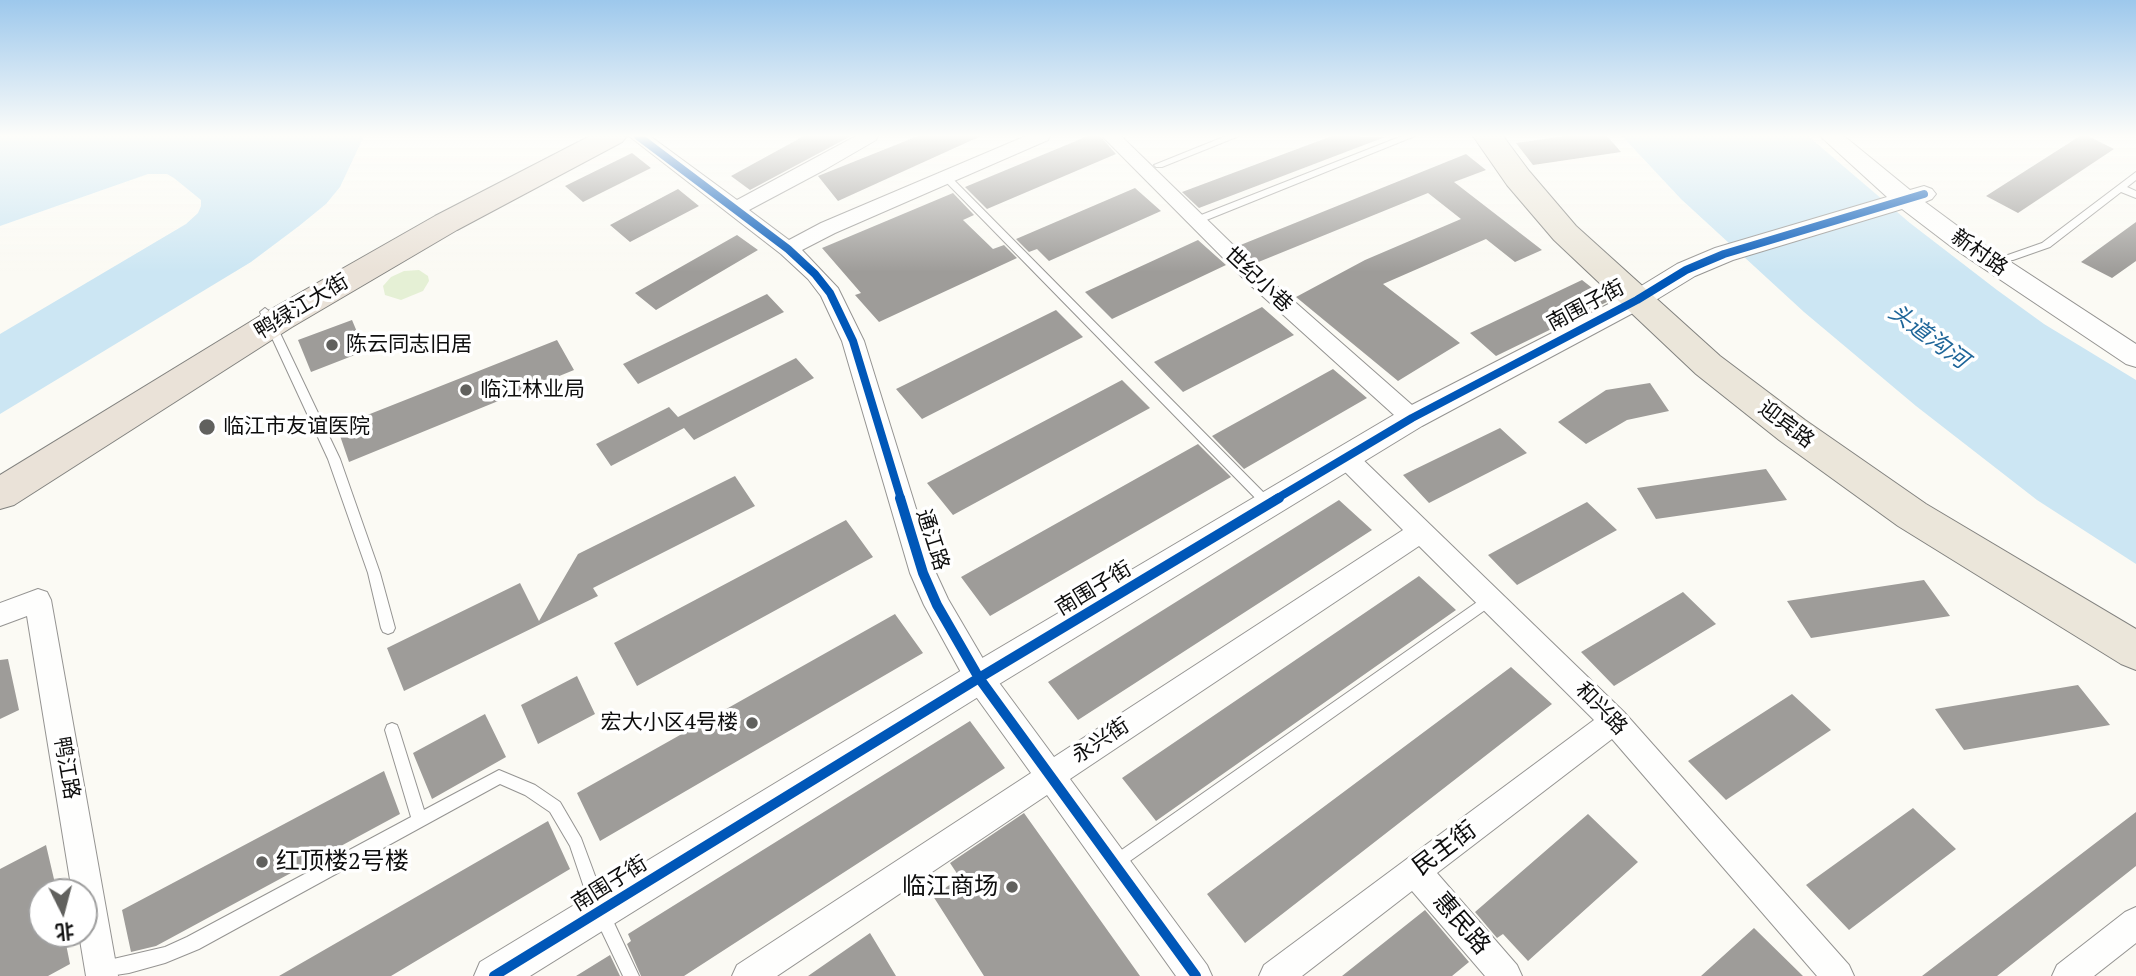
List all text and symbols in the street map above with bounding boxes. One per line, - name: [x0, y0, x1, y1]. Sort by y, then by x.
- street label: 新村路: [1946, 225, 2012, 281]
- street label: 世纪小巷: [1219, 242, 1297, 318]
- street label: 鸭绿江大街: [251, 269, 353, 345]
- street label: 南围子街: [1543, 275, 1629, 337]
- water label: 头道沟河: [1883, 299, 1973, 375]
- place label: 陈云同志旧居: [346, 332, 472, 358]
- marker: 陈云同志旧居: [324, 337, 340, 353]
- place label: 临江林业局: [480, 377, 585, 403]
- marker: 临江林业局: [458, 382, 474, 398]
- street label: 迎宾路: [1753, 396, 1819, 454]
- place label: 临江市友谊医院: [223, 414, 370, 440]
- marker: 临江市友谊医院: [197, 417, 217, 437]
- street label: 通江路: [910, 506, 954, 574]
- street label: 南围子街: [1052, 557, 1136, 621]
- street label: 和兴路: [1570, 678, 1632, 740]
- place label: 宏大小区4号楼: [601, 710, 738, 736]
- street label: 永兴街: [1068, 713, 1134, 769]
- marker: 宏大小区4号楼: [744, 715, 760, 731]
- street label: 鸭江路: [48, 735, 84, 801]
- street label: 民主街: [1408, 816, 1482, 882]
- place label: 红顶楼2号楼: [276, 848, 409, 876]
- street label: 南围子街: [568, 851, 652, 917]
- marker: 红顶楼2号楼: [254, 854, 270, 870]
- place label: 临江商场: [902, 873, 998, 901]
- north arrow: [28, 878, 98, 948]
- marker: 临江商场: [1004, 879, 1020, 895]
- street label: 惠民路: [1427, 887, 1495, 961]
- text: 北: [54, 919, 76, 946]

